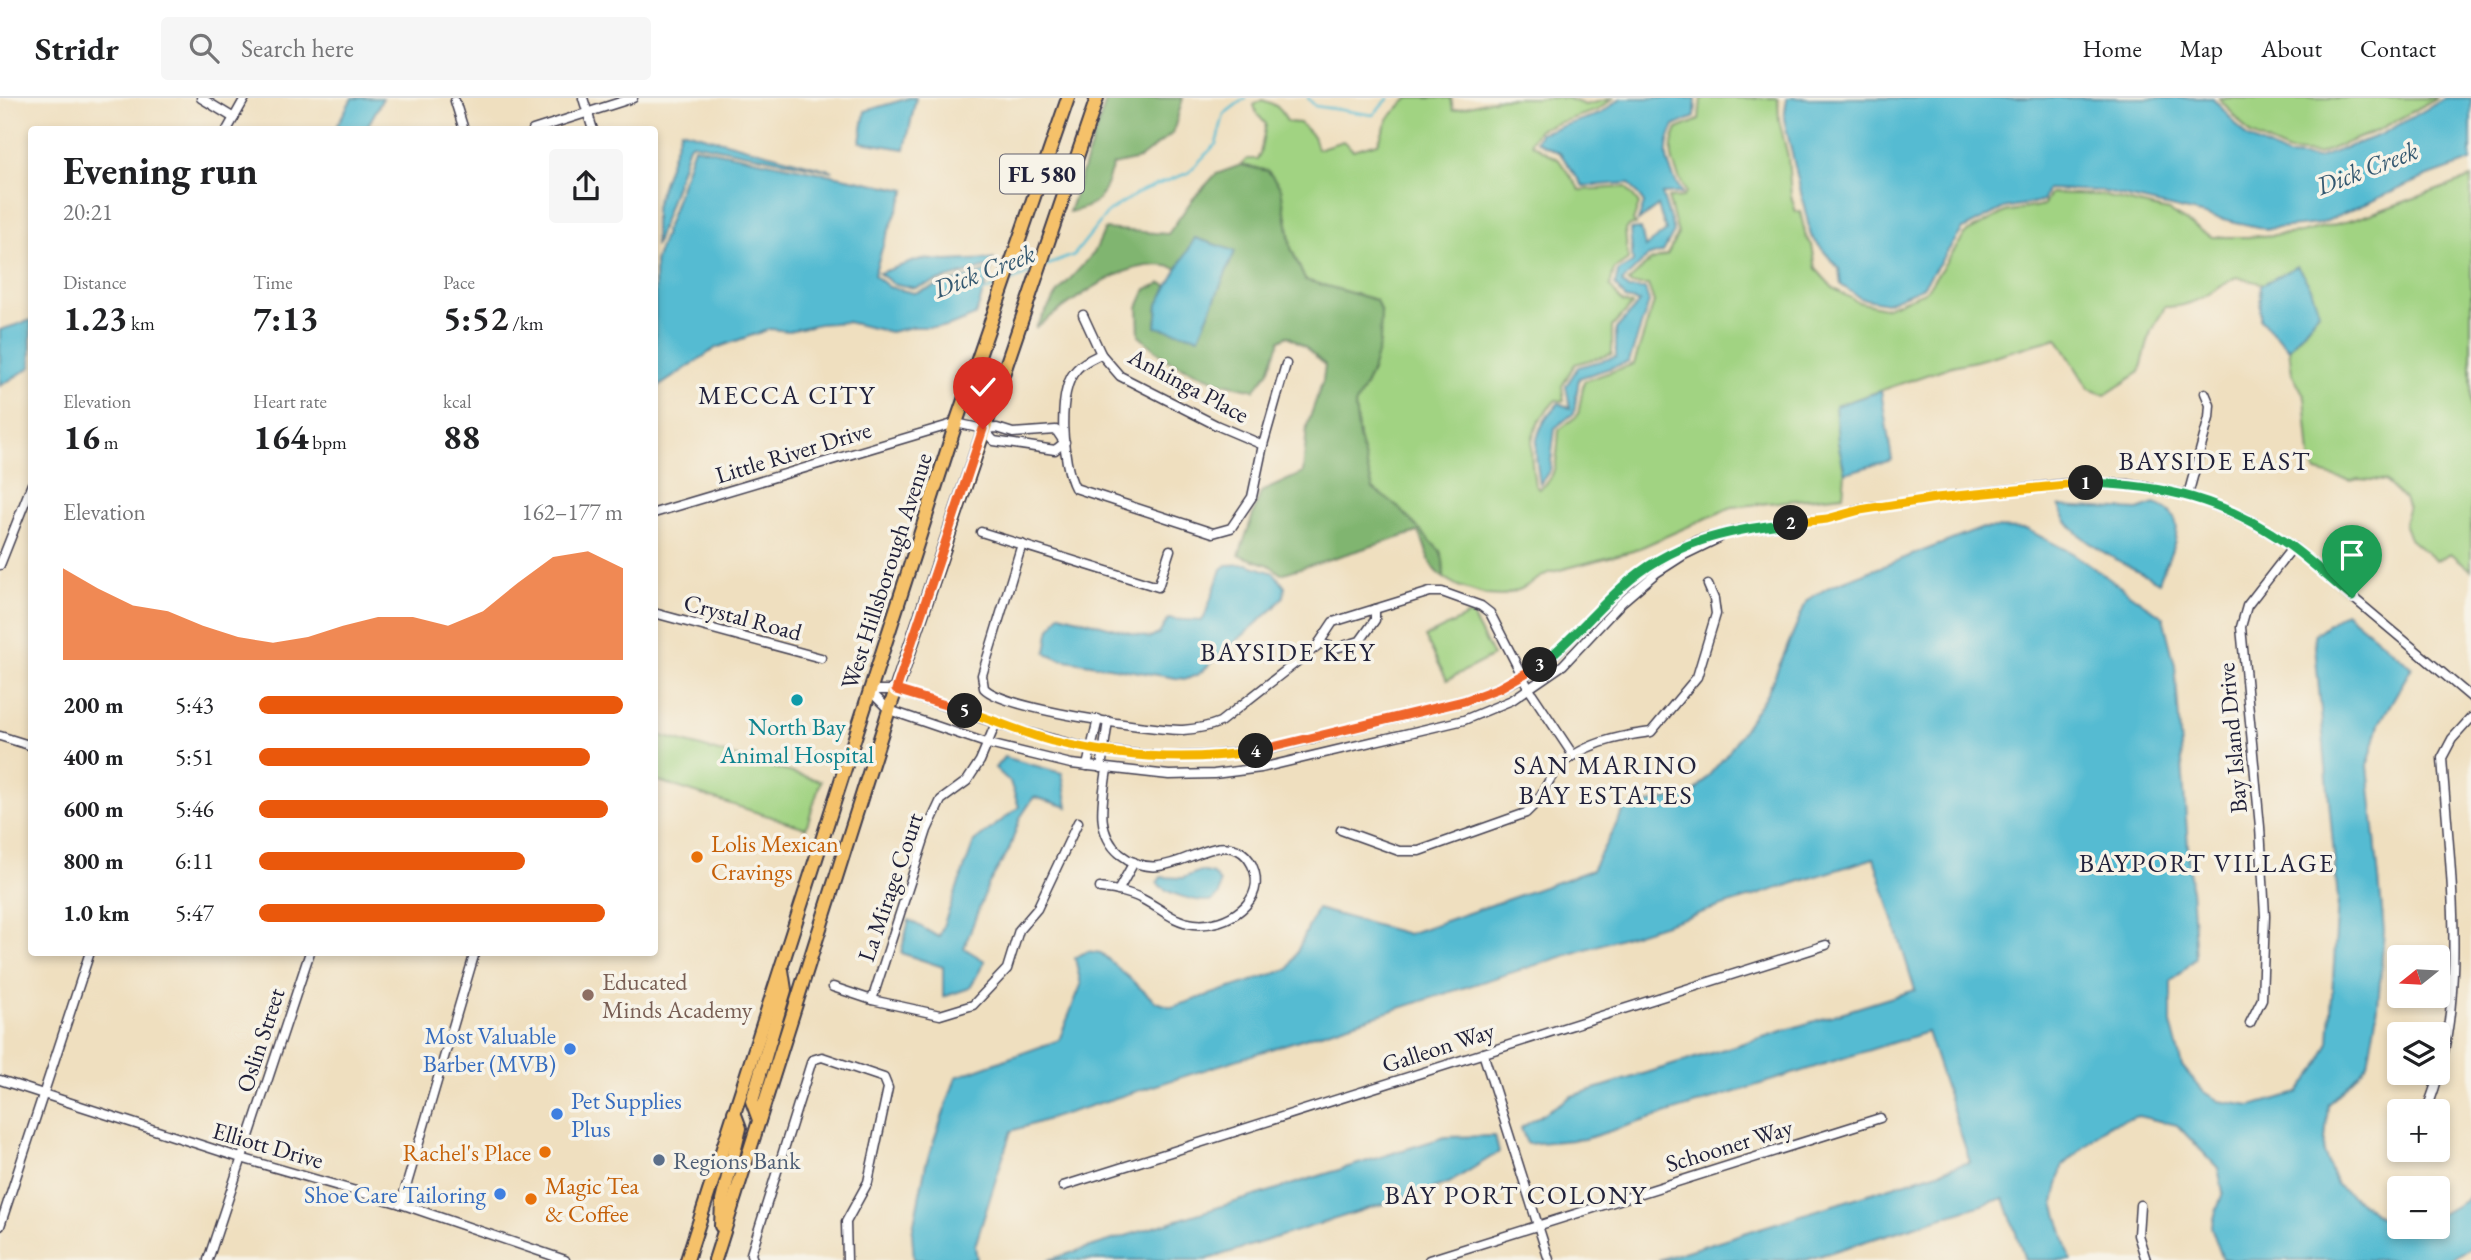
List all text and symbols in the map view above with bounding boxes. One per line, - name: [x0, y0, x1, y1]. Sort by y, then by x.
- search box: [161, 17, 651, 80]
- text: Stridr: [35, 27, 119, 70]
- icon: search: [185, 29, 223, 67]
- text: Search here: [241, 31, 354, 65]
- text: Home: [2082, 33, 2142, 64]
- text: Map: [2180, 33, 2223, 64]
- text: About: [2261, 33, 2322, 64]
- text: Contact: [2360, 33, 2436, 64]
- water label: Dick Creek: [2310, 133, 2423, 203]
- text: Evening run: [63, 146, 258, 195]
- button: share: [549, 149, 623, 223]
- road number: FL 580: [1000, 155, 1084, 194]
- text: 20:21: [63, 197, 113, 227]
- water label: Dick Creek: [927, 236, 1040, 306]
- text: Distance: [63, 270, 126, 295]
- text: Time: [253, 270, 293, 295]
- text: Pace: [443, 270, 475, 295]
- text: 1.23: [63, 295, 127, 340]
- text: 7:13: [253, 295, 318, 340]
- text: 5:52: [443, 295, 508, 340]
- text: km: [127, 311, 155, 336]
- text: /km: [508, 311, 544, 336]
- street label: Anhinga Place: [1122, 340, 1255, 430]
- pin: [953, 357, 1013, 429]
- icon: check: [964, 368, 1002, 406]
- district label: MECCA CITY: [698, 378, 876, 412]
- text: Elevation: [63, 389, 131, 414]
- text: Heart rate: [253, 389, 327, 414]
- text: kcal: [443, 389, 472, 414]
- text: 16: [63, 414, 100, 459]
- text: 164: [253, 414, 309, 459]
- text: 88: [443, 414, 480, 459]
- street label: Little River Drive: [711, 414, 875, 490]
- text: m: [100, 430, 119, 455]
- text: bpm: [309, 430, 347, 455]
- district label: BAYSIDE EAST: [2119, 444, 2311, 478]
- street label: West Hillsborough Avenue: [833, 449, 939, 693]
- pin: 1: [2068, 466, 2104, 500]
- text: 1: [2080, 470, 2091, 495]
- text: Elevation: [63, 497, 146, 527]
- text: 162–177 m: [522, 497, 623, 527]
- pin: 2: [1774, 506, 1809, 540]
- text: 2: [1785, 510, 1796, 535]
- pin: [2322, 525, 2382, 597]
- icon: arrive: [2333, 536, 2371, 574]
- street label: Crystal Road: [680, 586, 806, 648]
- district label: BAYSIDE KEY: [1200, 635, 1376, 669]
- pin: 3: [1522, 648, 1558, 682]
- text: 3: [1534, 652, 1545, 677]
- street label: Bay Island Drive: [2210, 661, 2254, 815]
- text: 200 m: [63, 690, 124, 720]
- text: 5:43: [175, 690, 214, 720]
- marker: North Bay Animal Hospital: [789, 692, 805, 708]
- pin: 5: [948, 694, 982, 728]
- text: 5: [959, 698, 970, 723]
- place label: North Bay Animal Hospital: [719, 711, 874, 770]
- pin: 4: [1238, 734, 1274, 768]
- text: 4: [1250, 738, 1261, 763]
- text: 400 m: [63, 742, 124, 772]
- text: 5:51: [175, 742, 214, 772]
- district label: SAN MARINO BAY ESTATES: [1513, 748, 1699, 812]
- text: 600 m: [63, 794, 124, 824]
- text: 5:46: [175, 794, 214, 824]
- street label: La Mirage Court: [850, 808, 930, 965]
- place label: Lolis Mexican Cravings: [711, 828, 839, 887]
- text: 800 m: [63, 846, 124, 876]
- text: 6:11: [175, 846, 214, 876]
- district label: BAYPORT VILLAGE: [2079, 846, 2335, 880]
- marker: Lolis Mexican Cravings: [689, 849, 705, 865]
- text: 1.0 km: [63, 898, 130, 928]
- text: 5:47: [175, 898, 214, 928]
- north arrow: [2387, 945, 2450, 1008]
- map controls: [2387, 945, 2450, 1239]
- place label: Educated Minds Academy: [602, 966, 753, 1025]
- street label: Oslin Street: [229, 983, 292, 1096]
- marker: Educated Minds Academy: [580, 987, 596, 1003]
- street label: Galleon Way: [1378, 1014, 1499, 1080]
- place label: Most Valuable Barber (MVB): [423, 1020, 556, 1079]
- button: layers: [2387, 1022, 2450, 1085]
- marker: Most Valuable Barber (MVB): [562, 1041, 578, 1057]
- place label: Pet Supplies Plus: [571, 1085, 682, 1144]
- button: +: [2387, 1099, 2450, 1162]
- marker: Pet Supplies Plus: [549, 1106, 565, 1122]
- street label: Schooner Way: [1662, 1111, 1797, 1179]
- street label: Elliott Drive: [209, 1114, 327, 1176]
- place label: Rachel's Place: [402, 1137, 531, 1168]
- marker: Rachel's Place: [537, 1144, 553, 1160]
- place label: Regions Bank: [673, 1145, 801, 1176]
- marker: Regions Bank: [651, 1152, 667, 1168]
- place label: Magic Tea & Coffee: [545, 1170, 640, 1229]
- button: −: [2387, 1176, 2450, 1239]
- district label: BAY PORT COLONY: [1384, 1178, 1648, 1212]
- place label: Shoe Care Tailoring: [304, 1179, 487, 1210]
- marker: Shoe Care Tailoring: [492, 1186, 508, 1202]
- marker: Magic Tea & Coffee: [523, 1191, 539, 1207]

